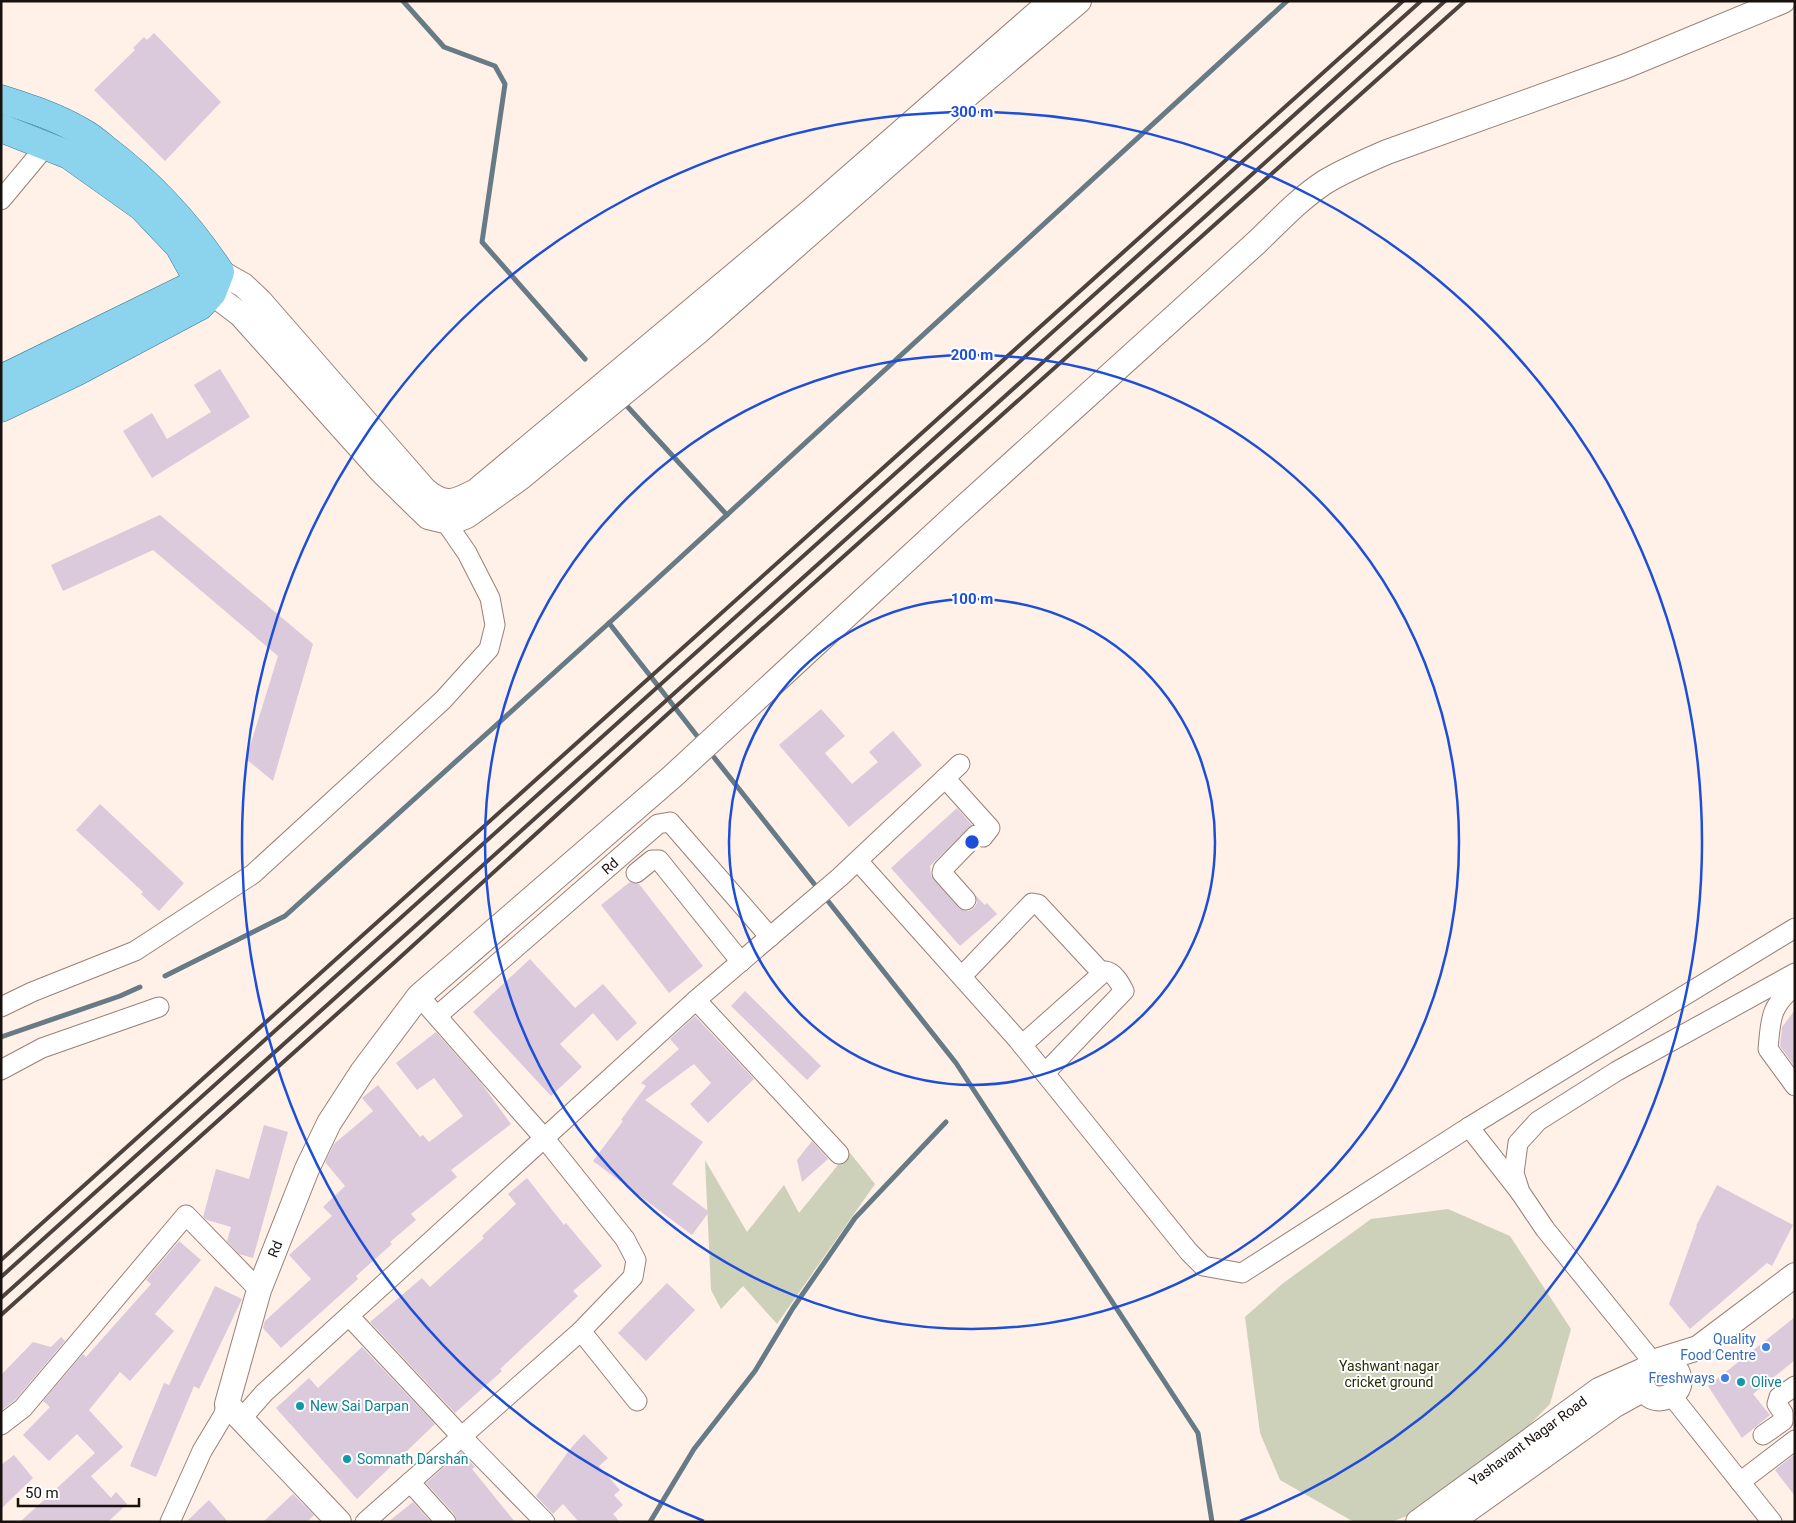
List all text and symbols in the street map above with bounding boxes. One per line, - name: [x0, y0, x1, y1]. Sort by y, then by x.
- text: 300 m: [951, 103, 993, 121]
- text: 200 m: [951, 346, 993, 364]
- text: 100 m: [951, 590, 993, 608]
- centre of rings: [963, 833, 981, 851]
- street label: Rd: [599, 855, 621, 877]
- street label: Rd: [264, 1238, 286, 1260]
- place label: Quality Food Centre: [1680, 1331, 1756, 1363]
- marker: Quality Food Centre: [1760, 1341, 1772, 1353]
- park label: Yashwant nagar cricket ground: [1339, 1358, 1439, 1390]
- place label: Freshways: [1649, 1370, 1715, 1386]
- marker: Freshways: [1719, 1372, 1731, 1384]
- place label: Olive: [1751, 1374, 1782, 1390]
- marker: Olive: [1735, 1376, 1747, 1388]
- street label: Yashavant Nagar Road: [1466, 1393, 1590, 1489]
- place label: New Sai Darpan: [310, 1398, 409, 1414]
- marker: New Sai Darpan: [294, 1400, 306, 1412]
- place label: Somnath Darshan: [357, 1451, 469, 1467]
- marker: Somnath Darshan: [341, 1453, 353, 1465]
- scale bar: [18, 1476, 139, 1508]
- text: 50 m: [25, 1484, 59, 1502]

